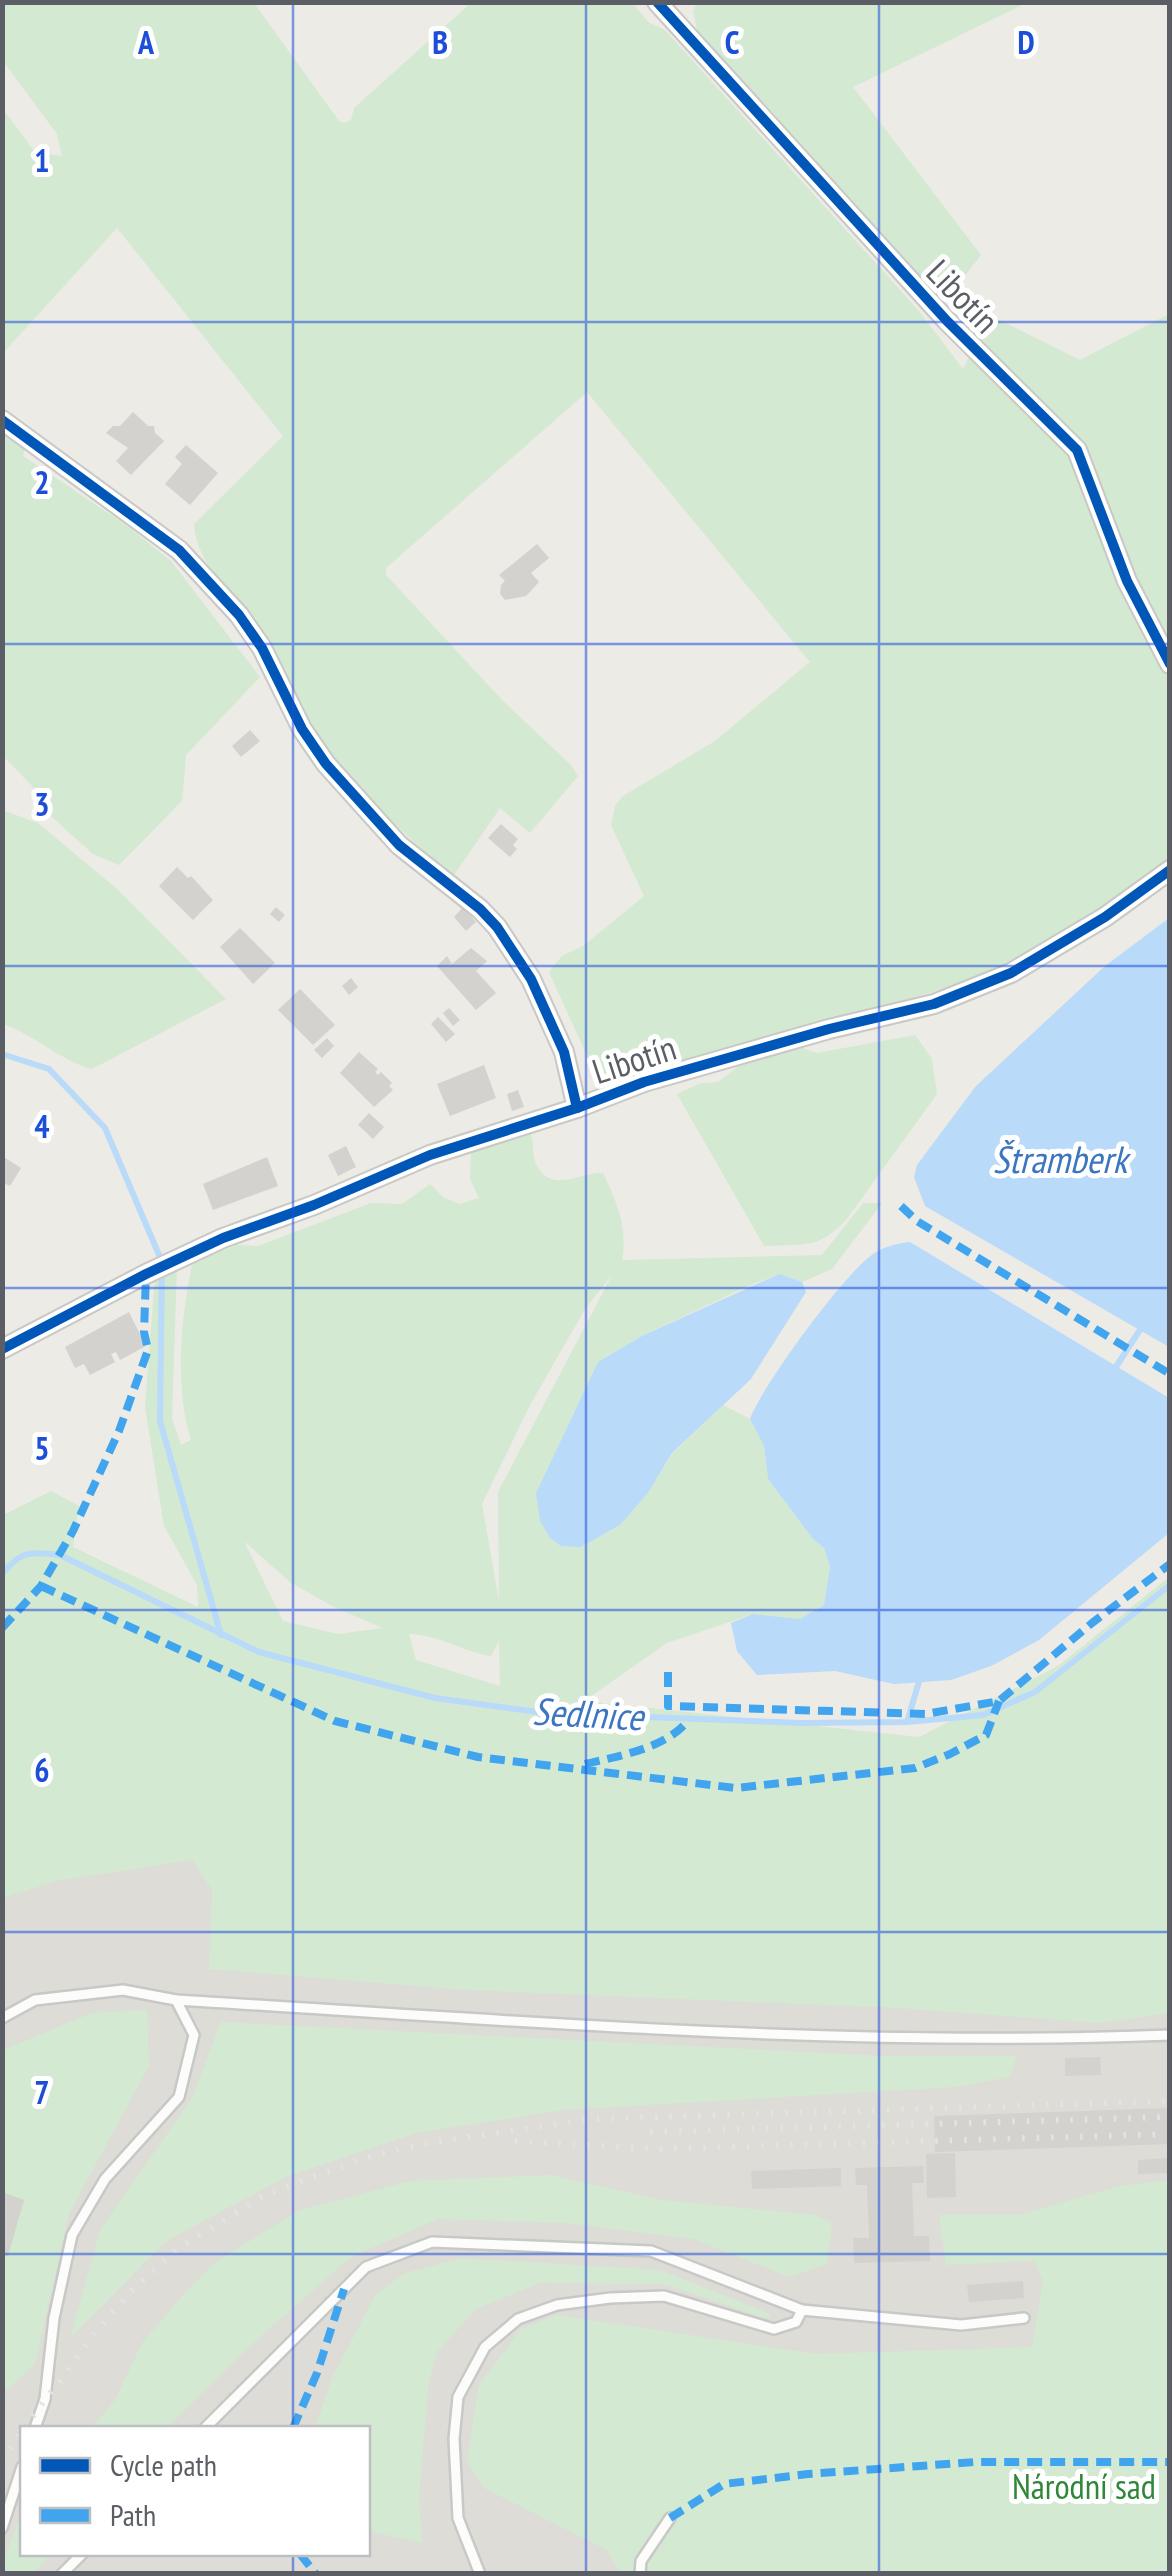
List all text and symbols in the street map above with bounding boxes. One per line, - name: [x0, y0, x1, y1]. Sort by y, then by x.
- text: A: [137, 21, 155, 63]
- text: B: [432, 21, 448, 63]
- text: C: [725, 21, 740, 63]
- text: D: [1017, 21, 1035, 63]
- text: 1: [34, 139, 50, 181]
- street label: Libotín: [917, 249, 1009, 343]
- text: 2: [34, 461, 50, 503]
- text: 3: [34, 783, 50, 825]
- street label: Libotín: [586, 1024, 682, 1094]
- text: 4: [34, 1105, 50, 1147]
- water label: Štramberk: [993, 1134, 1131, 1183]
- text: 5: [34, 1427, 50, 1469]
- water label: Sedlnice: [531, 1686, 647, 1740]
- text: 6: [34, 1749, 50, 1791]
- text: 7: [34, 2071, 50, 2113]
- legend: [20, 2426, 370, 2556]
- text: Cycle path: [110, 2445, 217, 2484]
- park label: Národní sad: [1012, 2463, 1156, 2509]
- text: Path: [110, 2495, 156, 2534]

